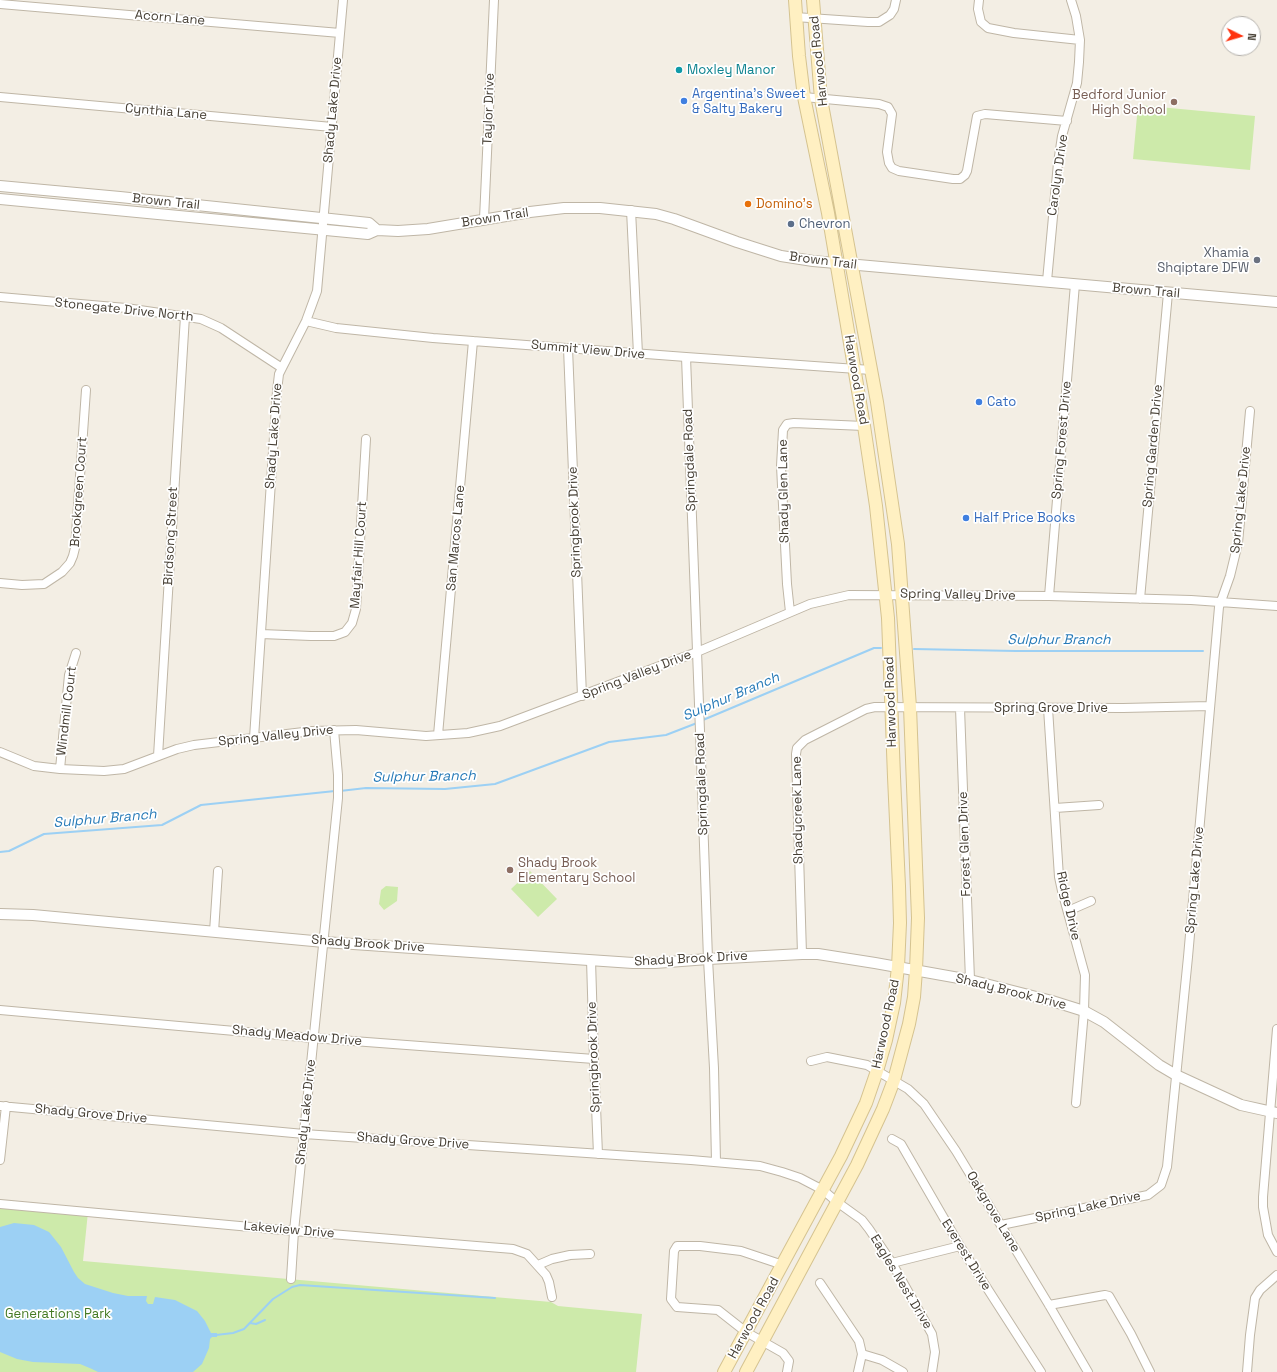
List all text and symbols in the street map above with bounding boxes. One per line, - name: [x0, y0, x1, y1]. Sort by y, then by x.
- street label: Acorn Lane: [134, 7, 206, 29]
- street label: Harwood Road: [806, 15, 832, 107]
- north arrow: [1221, 16, 1261, 56]
- text: N: [1245, 33, 1259, 41]
- street label: Shady Lake Drive: [321, 56, 345, 164]
- place label: Moxley Manor: [687, 62, 775, 78]
- marker: Moxley Manor: [674, 65, 684, 75]
- street label: Taylor Drive: [480, 73, 498, 145]
- place label: Argentina's Sweet & Salty Bakery: [692, 86, 806, 117]
- place label: Bedford Junior High School: [1072, 87, 1166, 118]
- marker: Argentina's Sweet & Salty Bakery: [679, 96, 689, 106]
- marker: Bedford Junior High School: [1169, 97, 1179, 107]
- street label: Cynthia Lane: [124, 101, 208, 123]
- street label: Carolyn Drive: [1045, 133, 1071, 217]
- street label: Brown Trail: [131, 191, 201, 213]
- place label: Domino's: [756, 196, 813, 212]
- marker: Domino's: [743, 199, 753, 209]
- street label: Brown Trail: [460, 205, 530, 231]
- place label: Chevron: [799, 216, 850, 232]
- marker: Chevron: [786, 219, 796, 229]
- place label: Xhamia Shqiptare DFW: [1157, 245, 1249, 276]
- street label: Brown Trail: [788, 249, 858, 273]
- marker: Xhamia Shqiptare DFW: [1252, 255, 1262, 265]
- street label: Brown Trail: [1111, 280, 1181, 302]
- street label: Stonegate Drive North: [54, 295, 194, 325]
- street label: Harwood Road: [840, 334, 872, 426]
- street label: Summit View Drive: [530, 337, 646, 363]
- street label: Spring Forest Drive: [1049, 380, 1075, 500]
- street label: Shady Lake Drive: [263, 382, 285, 490]
- street label: Spring Garden Drive: [1140, 384, 1166, 508]
- place label: Cato: [987, 394, 1016, 410]
- marker: Cato: [974, 397, 984, 407]
- street label: Springdale Road: [680, 408, 700, 512]
- street label: Brookgreen Court: [67, 436, 91, 548]
- street label: Shady Glen Lane: [775, 439, 793, 543]
- street label: Spring Lake Drive: [1228, 446, 1254, 554]
- street label: Springbrook Drive: [565, 466, 585, 578]
- street label: San Marcos Lane: [444, 484, 468, 592]
- street label: Birdsong Street: [161, 486, 181, 586]
- street label: Mayfair Hill Court: [347, 501, 371, 609]
- place label: Half Price Books: [974, 510, 1075, 526]
- marker: Half Price Books: [961, 513, 971, 523]
- street label: Spring Valley Drive: [900, 586, 1016, 604]
- water label: Sulphur Branch: [1007, 632, 1111, 648]
- street label: Spring Valley Drive: [580, 647, 694, 703]
- street label: Harwood Road: [882, 656, 900, 748]
- street label: Windmill Court: [54, 665, 80, 757]
- water label: Sulphur Branch: [680, 669, 782, 725]
- street label: Spring Grove Drive: [994, 700, 1108, 716]
- street label: Spring Valley Drive: [218, 722, 334, 750]
- street label: Springdale Road: [692, 732, 712, 836]
- street label: Shadycreek Lane: [789, 756, 807, 864]
- water label: Sulphur Branch: [372, 768, 476, 786]
- street label: Forest Glen Drive: [955, 791, 975, 897]
- water label: Sulphur Branch: [53, 806, 157, 832]
- street label: Spring Lake Drive: [1183, 826, 1207, 934]
- place label: Shady Brook Elementary School: [518, 855, 635, 886]
- marker: Shady Brook Elementary School: [505, 865, 515, 875]
- street label: Ridge Drive: [1052, 870, 1084, 942]
- street label: Shady Brook Drive: [311, 932, 425, 956]
- street label: Shady Brook Drive: [634, 948, 748, 970]
- street label: Shady Brook Drive: [954, 971, 1068, 1013]
- street label: Harwood Road: [869, 978, 903, 1070]
- street label: Springbrook Drive: [584, 1001, 604, 1113]
- street label: Shady Meadow Drive: [231, 1023, 363, 1049]
- street label: Shady Lake Drive: [293, 1058, 319, 1166]
- street label: Shady Grove Drive: [34, 1101, 148, 1127]
- street label: Shady Grove Drive: [356, 1129, 470, 1153]
- street label: Oakgrove Lane: [963, 1169, 1023, 1255]
- street label: Spring Lake Drive: [1034, 1188, 1142, 1226]
- street label: Everest Drive: [938, 1216, 994, 1294]
- street label: Lakeview Drive: [243, 1218, 335, 1242]
- street label: Eagles Nest Drive: [867, 1232, 935, 1332]
- street label: Harwood Road: [725, 1274, 783, 1362]
- park label: Generations Park: [5, 1306, 111, 1322]

